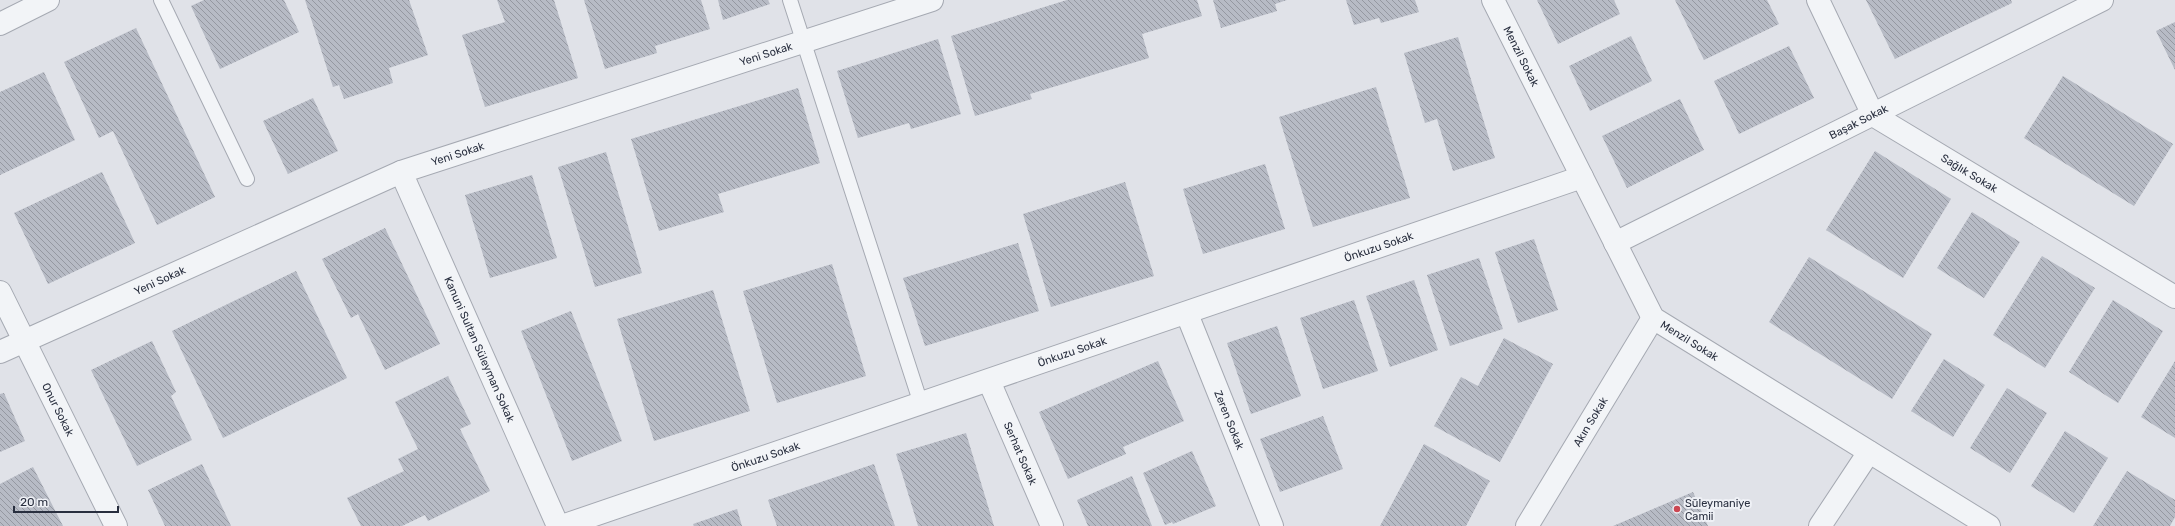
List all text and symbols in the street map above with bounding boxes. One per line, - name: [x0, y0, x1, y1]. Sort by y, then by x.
- street label: Menzil Sokak: [1500, 24, 1542, 89]
- street label: Yeni Sokak: [738, 40, 794, 69]
- street label: Başak Sokak: [1827, 102, 1890, 142]
- street label: Yeni Sokak: [430, 139, 486, 169]
- street label: Sağlık Sokak: [1939, 152, 2000, 196]
- street label: Önkuzu Sokak: [1343, 229, 1415, 265]
- street label: Yeni Sokak: [132, 263, 188, 298]
- street label: Kanuni Sultan Süleyman Sokak: [441, 275, 517, 425]
- street label: Menzil Sokak: [1658, 318, 1721, 364]
- street label: Önkuzu Sokak: [1036, 334, 1109, 370]
- street label: Onur Sokak: [39, 381, 77, 439]
- street label: Zeren Sokak: [1211, 388, 1247, 452]
- street label: Akın Sokak: [1571, 394, 1611, 449]
- street label: Serhat Sokak: [1001, 420, 1040, 487]
- street label: Önkuzu Sokak: [729, 439, 802, 475]
- scale bar: [14, 488, 118, 514]
- text: 20 m: [20, 495, 48, 509]
- place label: Süleymaniye Camii: [1685, 497, 1750, 523]
- marker: Süleymaniye Camii: [1672, 504, 1682, 514]

